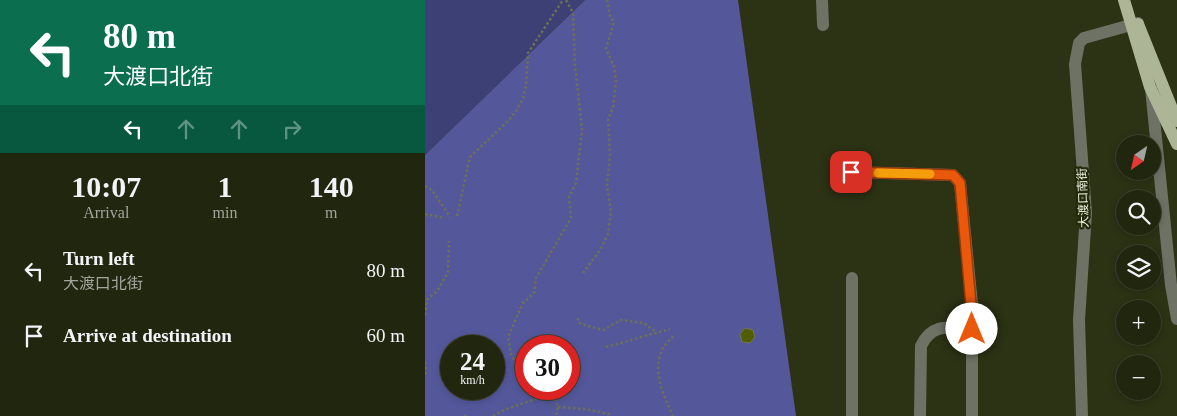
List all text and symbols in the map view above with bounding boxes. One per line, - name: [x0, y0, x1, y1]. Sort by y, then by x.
- text: 80 m: [103, 17, 176, 56]
- icon: left: [20, 20, 85, 85]
- text: 大渡口北街: [103, 64, 213, 89]
- icon: left: [119, 115, 147, 143]
- icon: ahead: [172, 115, 200, 143]
- icon: ahead: [225, 115, 253, 143]
- icon: right: [278, 115, 306, 143]
- north arrow: [1116, 135, 1161, 180]
- map controls: [1116, 135, 1161, 400]
- pin: [830, 151, 872, 193]
- icon: arrive: [837, 158, 865, 186]
- street label: 大渡口南街: [1075, 168, 1091, 228]
- text: 10:07: [71, 170, 141, 203]
- text: 1: [217, 170, 232, 203]
- text: 140: [309, 170, 354, 203]
- button: search: [1116, 190, 1161, 235]
- text: Arrival: [83, 204, 129, 221]
- text: min: [213, 204, 237, 221]
- text: m: [325, 204, 337, 221]
- button: layers: [1116, 245, 1161, 290]
- text: Turn left: [63, 248, 135, 269]
- icon: left: [20, 257, 48, 285]
- text: 80 m: [366, 260, 405, 281]
- text: 大渡口北街: [63, 275, 143, 292]
- button: +: [1116, 300, 1161, 345]
- position arrow: [945, 302, 997, 354]
- icon: arrive: [20, 322, 48, 350]
- text: Arrive at destination: [63, 325, 232, 346]
- text: 60 m: [366, 325, 405, 346]
- speed limit sign: 30: [515, 335, 580, 400]
- text: 24: [460, 348, 485, 375]
- button: −: [1116, 355, 1161, 400]
- text: km/h: [460, 373, 485, 387]

